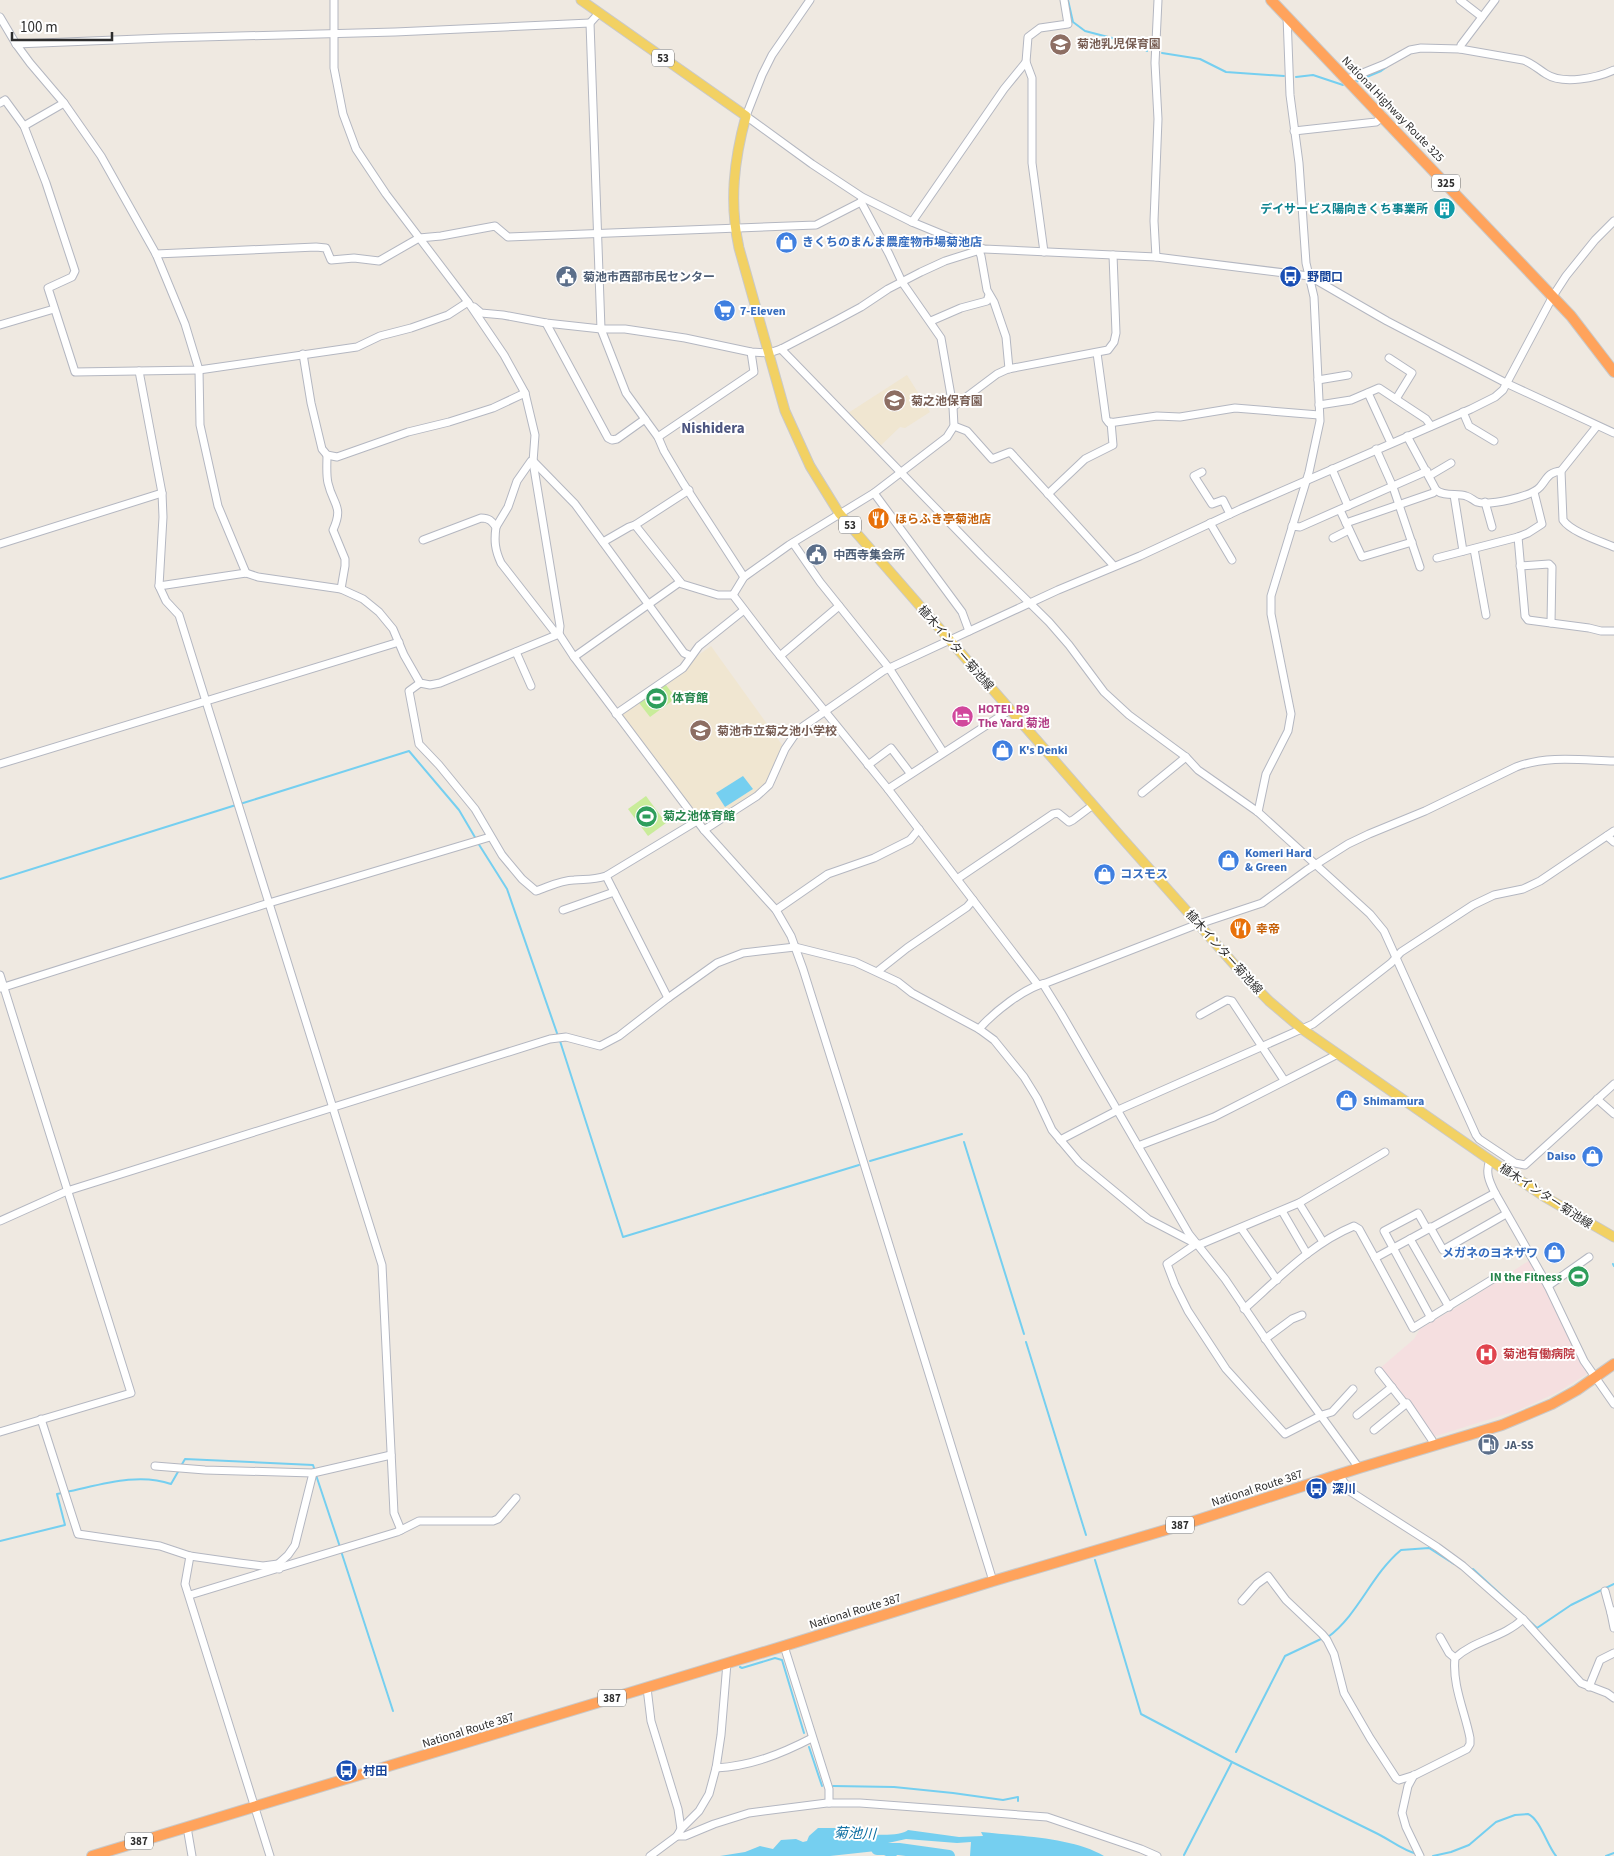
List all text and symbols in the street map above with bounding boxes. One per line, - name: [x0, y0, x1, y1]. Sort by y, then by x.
- scale bar: [12, 10, 112, 42]
- text: 100 m: [20, 17, 58, 38]
- school or university icon: 菊池乳児保育園: [1049, 32, 1073, 56]
- place label: 菊池乳児保育園: [1077, 36, 1161, 53]
- road number: 53: [652, 49, 674, 66]
- street label: National Highway Route 325: [1338, 53, 1448, 166]
- road number: 325: [1432, 174, 1460, 192]
- building icon: デイサービス陽向きくち事業所: [1432, 197, 1456, 221]
- place label: デイサービス陽向きくち事業所: [1260, 201, 1428, 218]
- shop icon: きくちのまんま農産物市場菊池店: [774, 230, 798, 254]
- place label: きくちのまんま農産物市場菊池店: [802, 234, 982, 251]
- public building icon: 菊池市西部市民センター: [555, 265, 579, 289]
- bus stop icon: 野間口: [1279, 265, 1303, 289]
- place label: 菊池市西部市民センター: [583, 269, 715, 286]
- place label: 野間口: [1307, 269, 1343, 286]
- supermarket icon: 7-Eleven: [712, 299, 736, 323]
- place label: 7-Eleven: [740, 303, 786, 320]
- school or university icon: 菊之池保育園: [883, 389, 907, 413]
- place label: 菊之池保育園: [911, 393, 983, 410]
- district label: Nishidera: [681, 418, 745, 439]
- restaurant icon: ほらふき亭菊池店: [867, 507, 891, 531]
- place label: ほらふき亭菊池店: [895, 511, 991, 528]
- road number: 53: [839, 516, 861, 534]
- public building icon: 中西寺集会所: [805, 543, 829, 567]
- place label: 中西寺集会所: [833, 547, 905, 564]
- street label: 植木インター菊池線: [914, 602, 997, 695]
- sports icon: 体育館: [644, 686, 668, 710]
- place label: 体育館: [672, 690, 708, 707]
- place label: HOTEL R9 The Yard 菊池: [978, 701, 1050, 732]
- hotel icon: HOTEL R9 The Yard 菊池: [950, 704, 974, 728]
- school or university icon: 菊池市立菊之池小学校: [689, 719, 713, 743]
- place label: 菊池市立菊之池小学校: [717, 723, 837, 740]
- shop icon: K's Denki: [991, 738, 1015, 762]
- place label: K's Denki: [1019, 742, 1068, 759]
- sports icon: 菊之池体育館: [635, 804, 659, 828]
- place label: 菊之池体育館: [663, 808, 735, 825]
- place label: Komeri Hard & Green: [1245, 845, 1312, 876]
- shop icon: Komeri Hard & Green: [1217, 848, 1241, 872]
- shop icon: コスモス: [1092, 862, 1116, 886]
- place label: コスモス: [1120, 866, 1168, 883]
- street label: 植木インター菊池線: [1181, 907, 1266, 998]
- restaurant icon: 幸帝: [1228, 917, 1252, 941]
- place label: 幸帝: [1256, 921, 1280, 938]
- shop icon: Shimamura: [1335, 1089, 1359, 1113]
- place label: Shimamura: [1363, 1093, 1424, 1110]
- shop icon: Daiso: [1580, 1144, 1604, 1168]
- place label: Daiso: [1547, 1148, 1576, 1165]
- street label: 植木インター菊池線: [1496, 1160, 1596, 1233]
- shop icon: メガネのヨネザワ: [1542, 1241, 1566, 1265]
- place label: メガネのヨネザワ: [1442, 1245, 1538, 1262]
- sports icon: IN the Fitness: [1566, 1265, 1590, 1289]
- place label: IN the Fitness: [1490, 1269, 1562, 1286]
- hospital icon: 菊池有働病院: [1475, 1342, 1499, 1366]
- place label: 菊池有働病院: [1503, 1346, 1575, 1363]
- fuel station icon: JA-SS: [1476, 1433, 1500, 1457]
- place label: JA-SS: [1504, 1437, 1534, 1454]
- street label: National Route 387: [1209, 1466, 1305, 1511]
- bus stop icon: 深川: [1304, 1477, 1328, 1501]
- place label: 深川: [1332, 1481, 1356, 1498]
- road number: 387: [1166, 1516, 1194, 1534]
- street label: National Route 387: [807, 1589, 903, 1634]
- road number: 387: [598, 1690, 626, 1706]
- street label: National Route 387: [420, 1708, 516, 1753]
- bus stop icon: 村田: [335, 1759, 359, 1783]
- place label: 村田: [363, 1763, 387, 1780]
- water label: 菊池川: [834, 1823, 878, 1845]
- road number: 387: [125, 1832, 153, 1850]

